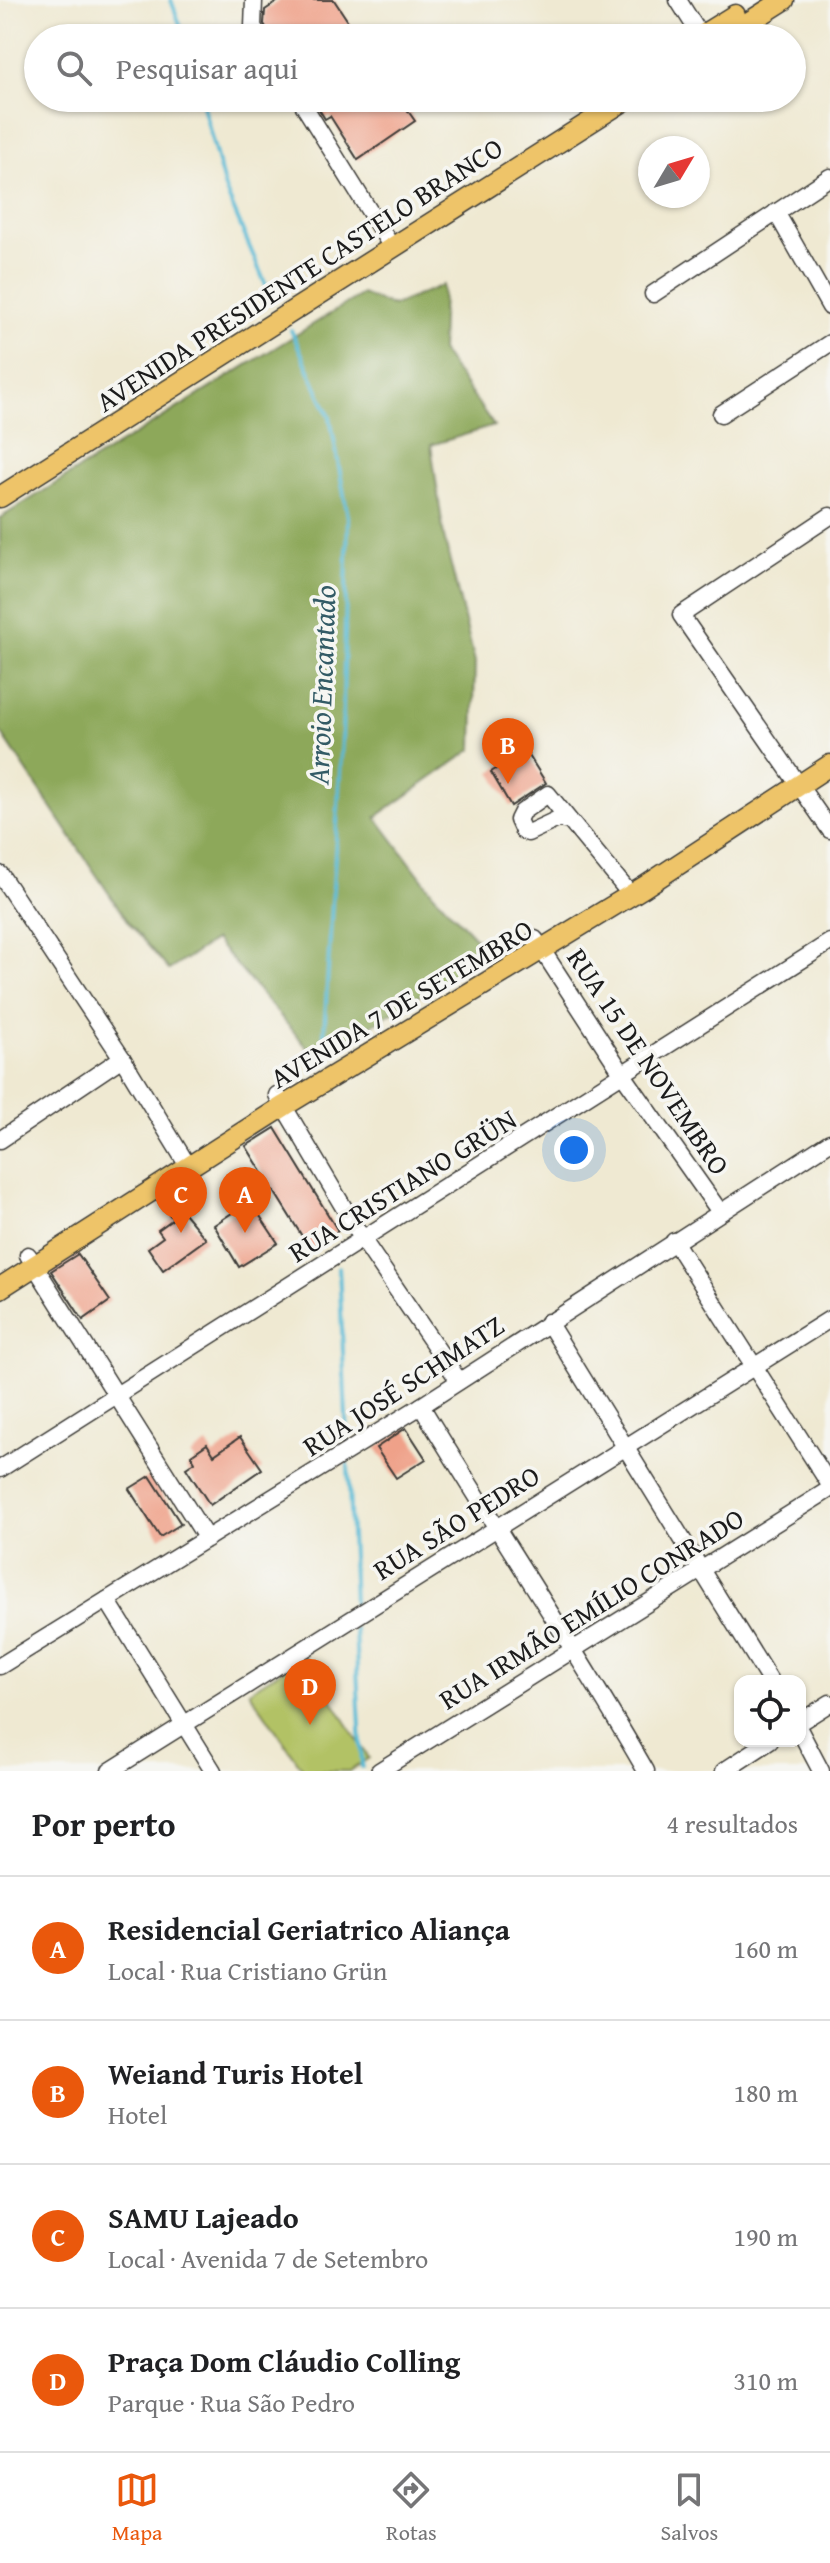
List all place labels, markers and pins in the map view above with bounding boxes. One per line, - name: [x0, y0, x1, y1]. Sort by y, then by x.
- pin: B: [482, 718, 534, 784]
- pin: C: [155, 1167, 207, 1233]
- pin: A: [219, 1167, 271, 1233]
- pin: D: [284, 1659, 336, 1725]

